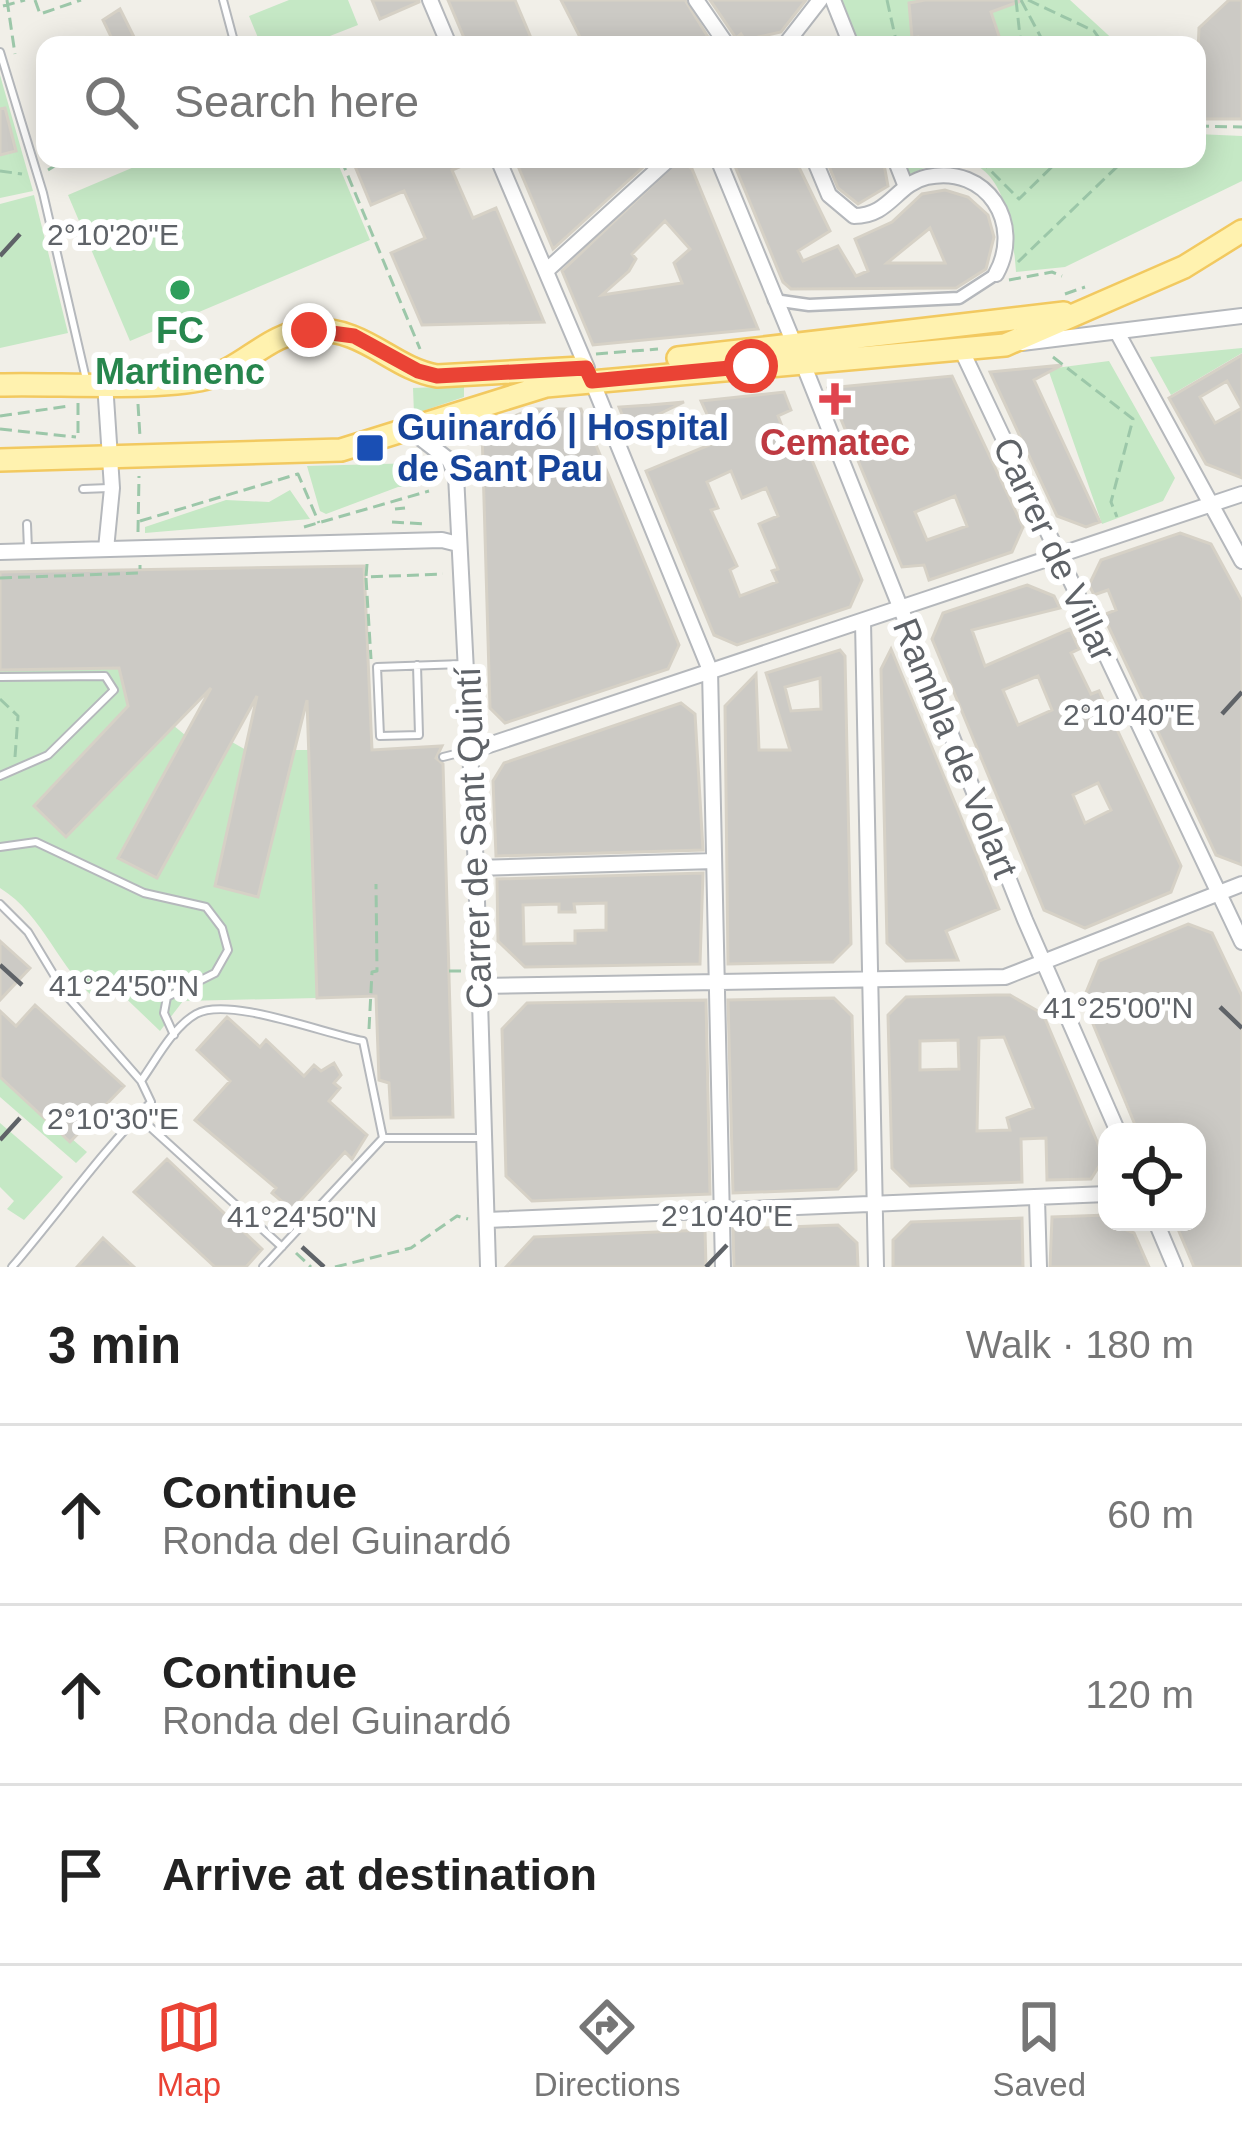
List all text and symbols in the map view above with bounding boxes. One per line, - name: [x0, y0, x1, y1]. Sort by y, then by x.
- search box: [36, 36, 1206, 168]
- icon: search: [78, 69, 144, 135]
- text: Search here: [174, 76, 419, 127]
- text: 2°10'20"E: [47, 218, 179, 251]
- marker: FC Martinenc: [167, 277, 193, 303]
- route end: [282, 303, 336, 357]
- place label: FC Martinenc: [95, 310, 265, 392]
- route start: [724, 339, 778, 393]
- marker: Cematec: [819, 383, 851, 415]
- place label: Guinardó | Hospital de Sant Pau: [397, 407, 729, 489]
- place label: Cematec: [760, 422, 910, 463]
- street label: Carrer de Villar: [985, 431, 1124, 667]
- marker: Guinardó | Hospital de Sant Pau: [354, 432, 386, 464]
- street label: Rambla de Volart: [885, 612, 1026, 884]
- street label: Carrer de Sant Quintí: [447, 666, 500, 1010]
- text: 2°10'40"E: [1063, 698, 1195, 731]
- text: 41°24'50"N: [49, 969, 199, 1002]
- text: 41°25'00"N: [1043, 991, 1193, 1024]
- text: 2°10'30"E: [47, 1102, 179, 1135]
- map controls: [1098, 1123, 1206, 1231]
- button: locate: [1098, 1123, 1206, 1231]
- text: 2°10'40"E: [661, 1199, 793, 1232]
- text: 41°24'50"N: [227, 1200, 377, 1233]
- text: 3 min: [48, 1317, 181, 1374]
- text: Walk · 180 m: [966, 1323, 1194, 1366]
- text: Continue: [162, 1467, 357, 1518]
- icon: ahead: [48, 1482, 114, 1548]
- text: 60 m: [1107, 1493, 1194, 1536]
- text: Ronda del Guinardó: [162, 1519, 511, 1562]
- text: Continue: [162, 1647, 357, 1698]
- icon: ahead: [48, 1662, 114, 1728]
- text: 120 m: [1086, 1673, 1194, 1716]
- text: Ronda del Guinardó: [162, 1699, 511, 1742]
- icon: arrive: [48, 1842, 114, 1908]
- text: Arrive at destination: [162, 1849, 597, 1900]
- tab: Map: [156, 1994, 222, 2104]
- tab: Directions: [534, 1994, 681, 2104]
- tab: Saved: [992, 1994, 1086, 2104]

